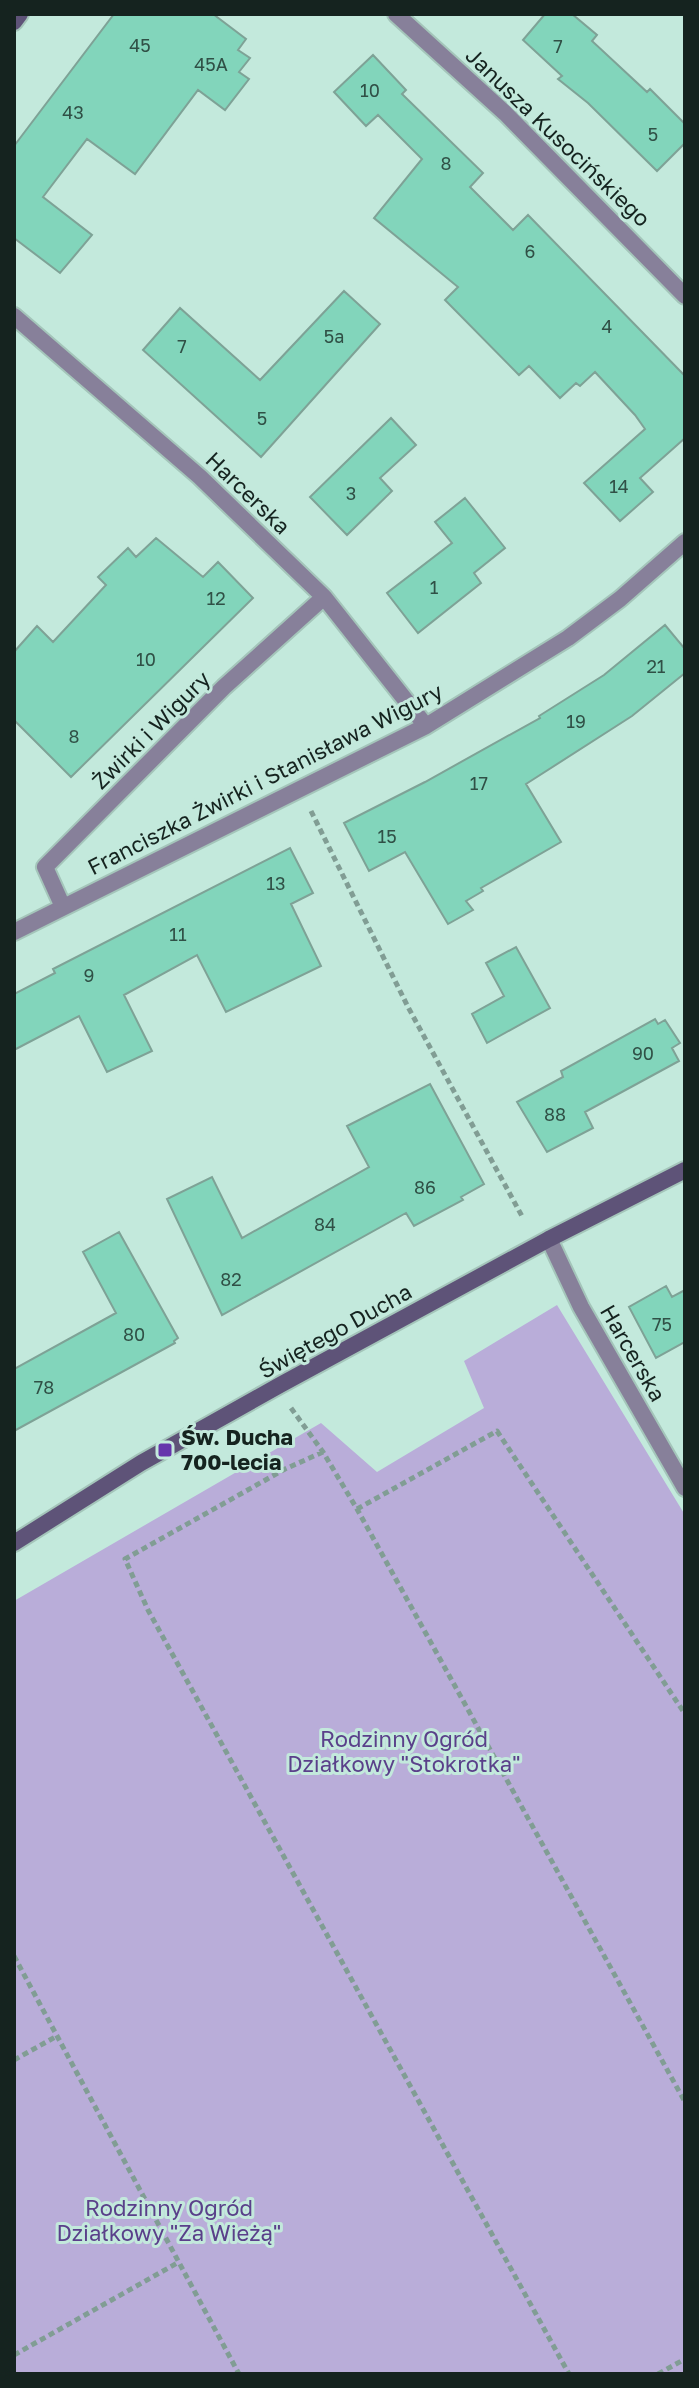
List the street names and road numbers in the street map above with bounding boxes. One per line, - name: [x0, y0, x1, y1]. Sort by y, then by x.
- street label: Janusza Kusocińskiego: [460, 41, 656, 232]
- street label: Harcerska: [200, 446, 296, 540]
- street label: Żwirki i Wigury: [86, 665, 215, 794]
- street label: Franciszka Żwirki i Stanisława Wigury: [83, 677, 447, 880]
- street label: Świętego Ducha: [254, 1277, 416, 1384]
- street label: Harcerska: [595, 1300, 672, 1406]

